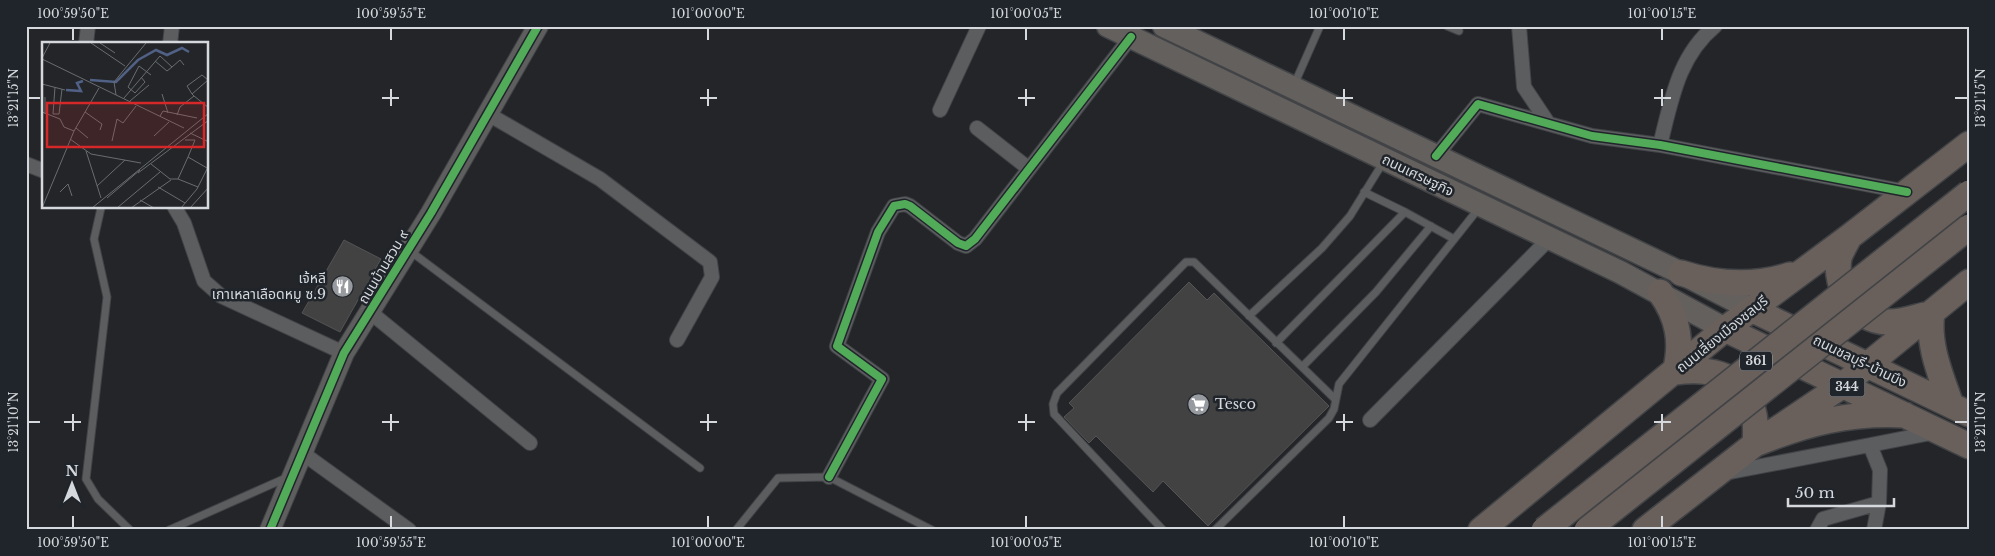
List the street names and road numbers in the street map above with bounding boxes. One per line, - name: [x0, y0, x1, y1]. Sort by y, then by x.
- street label: ถนนเศรษฐกิจ: [1379, 150, 1457, 200]
- street label: ถนนบ้านสวน ๙: [354, 227, 412, 307]
- street label: ถนนเลี่ยงเมืองชลบุรี: [1672, 291, 1772, 376]
- street label: ถนนชลบุรี-บ้านบึง: [1810, 331, 1910, 391]
- road number: 361: [1740, 352, 1772, 371]
- road number: 344: [1830, 378, 1864, 397]

